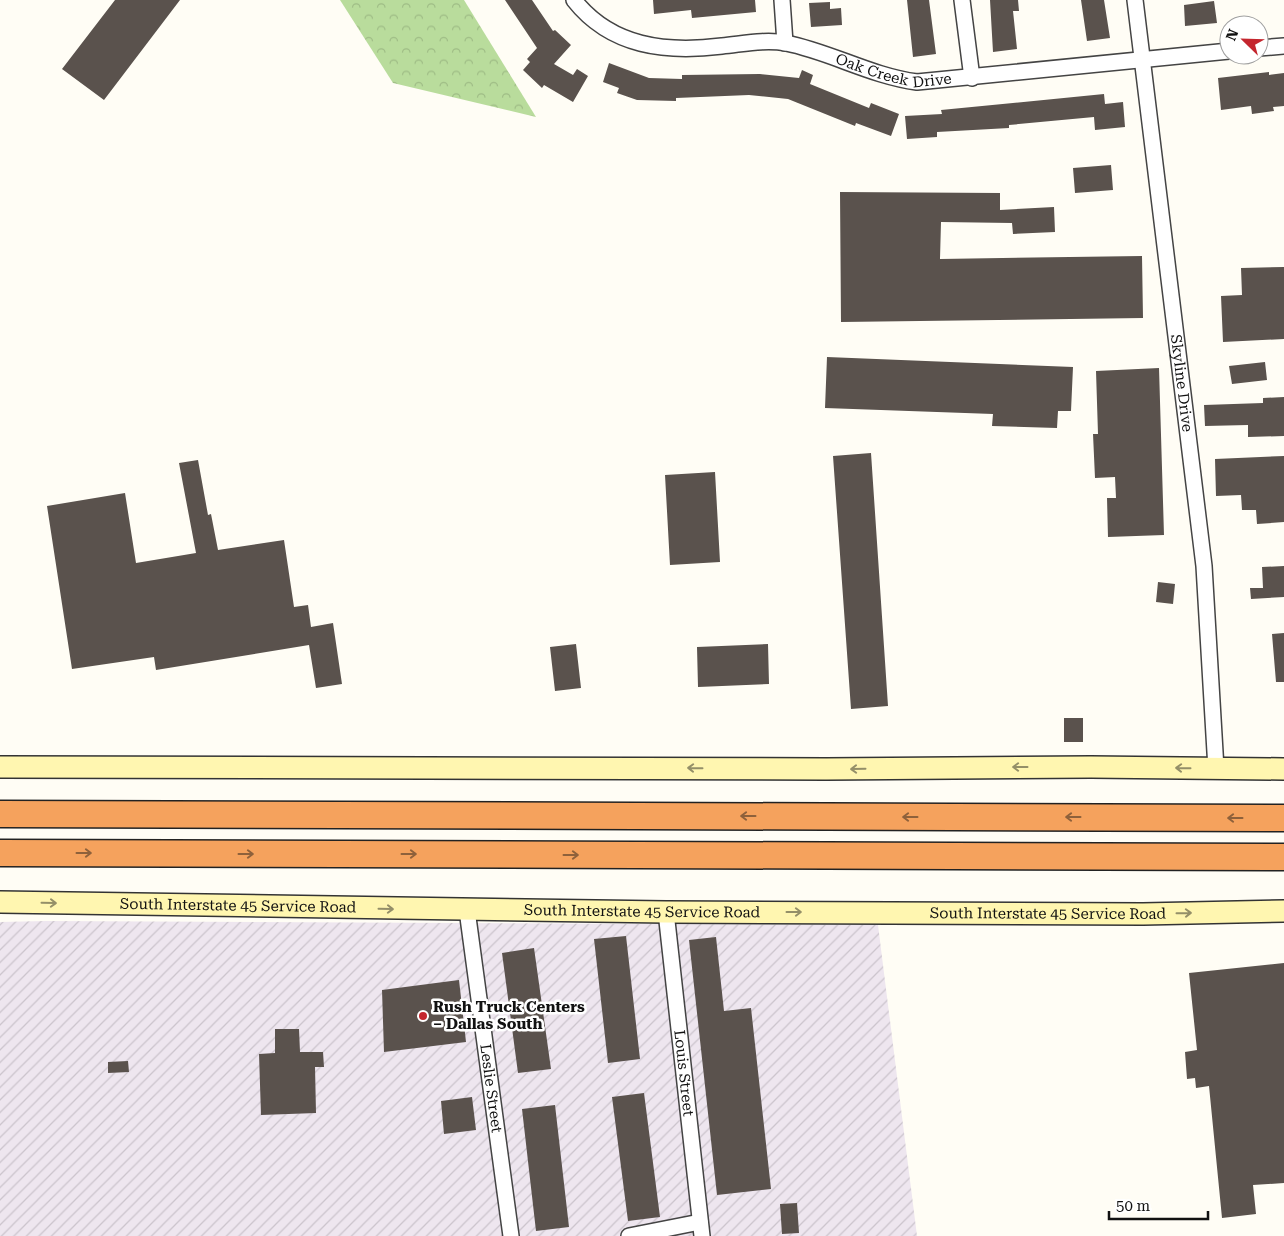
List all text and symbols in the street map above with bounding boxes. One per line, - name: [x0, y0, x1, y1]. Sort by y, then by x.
- north arrow: [1219, 15, 1269, 65]
- text: N: [1223, 27, 1242, 43]
- street label: Oak Creek Drive: [833, 50, 952, 91]
- street label: Skyline Drive: [1167, 333, 1197, 433]
- one-way arrow: [1013, 762, 1029, 772]
- one-way arrow: [688, 763, 704, 773]
- one-way arrow: [1175, 763, 1192, 773]
- one-way arrow: [850, 764, 866, 774]
- one-way arrow: [740, 811, 756, 821]
- one-way arrow: [903, 812, 919, 822]
- one-way arrow: [1065, 812, 1082, 822]
- one-way arrow: [1228, 813, 1244, 823]
- one-way arrow: [75, 848, 91, 858]
- one-way arrow: [238, 849, 254, 859]
- one-way arrow: [400, 850, 416, 859]
- one-way arrow: [562, 850, 579, 860]
- street label: South Interstate 45 Service Road: [120, 895, 357, 916]
- one-way arrow: [40, 898, 56, 908]
- street label: South Interstate 45 Service Road: [524, 901, 761, 921]
- one-way arrow: [378, 904, 394, 914]
- street label: South Interstate 45 Service Road: [930, 904, 1167, 923]
- one-way arrow: [785, 907, 801, 917]
- one-way arrow: [1175, 909, 1191, 918]
- place label: Rush Truck Centers – Dallas South: [433, 998, 585, 1033]
- marker: Rush Truck Centers – Dallas South: [417, 1010, 429, 1022]
- street label: Louis Street: [670, 1029, 698, 1118]
- street label: Leslie Street: [476, 1043, 506, 1134]
- scale bar: [1109, 1188, 1208, 1220]
- text: 50 m: [1116, 1197, 1151, 1215]

